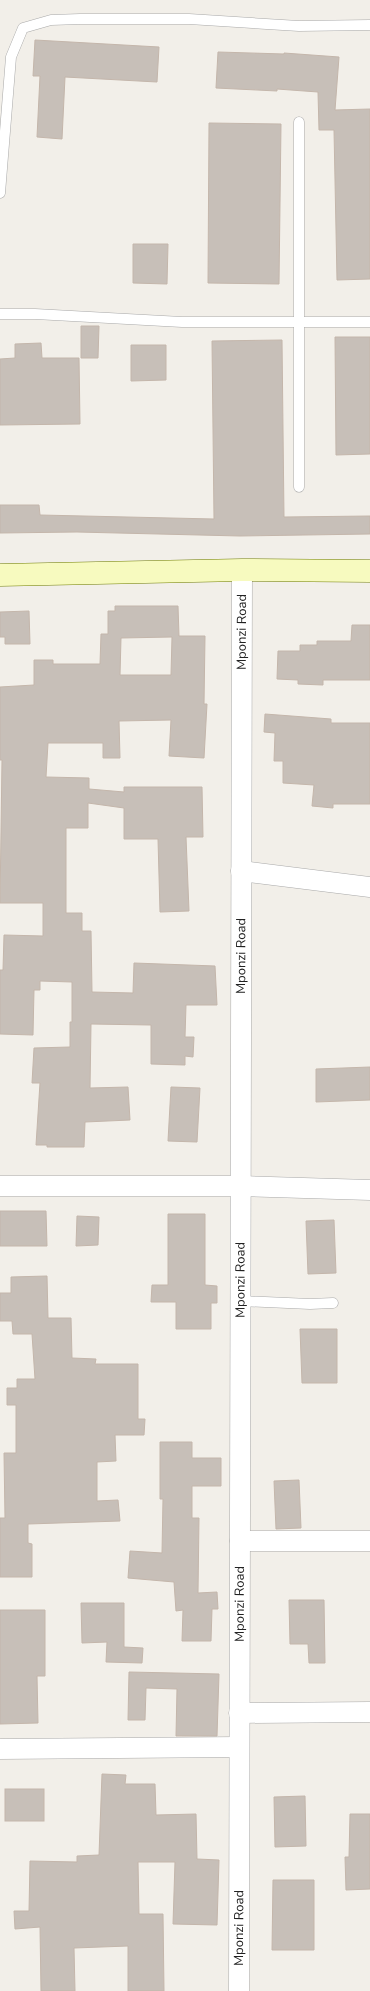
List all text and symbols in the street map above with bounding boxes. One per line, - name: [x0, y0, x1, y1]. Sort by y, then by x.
- street label: Mponzi Road: [233, 594, 251, 670]
- street label: Mponzi Road: [232, 918, 250, 994]
- street label: Mponzi Road: [231, 1242, 250, 1318]
- street label: Mponzi Road: [231, 1566, 249, 1642]
- street label: Mponzi Road: [230, 1890, 248, 1966]

